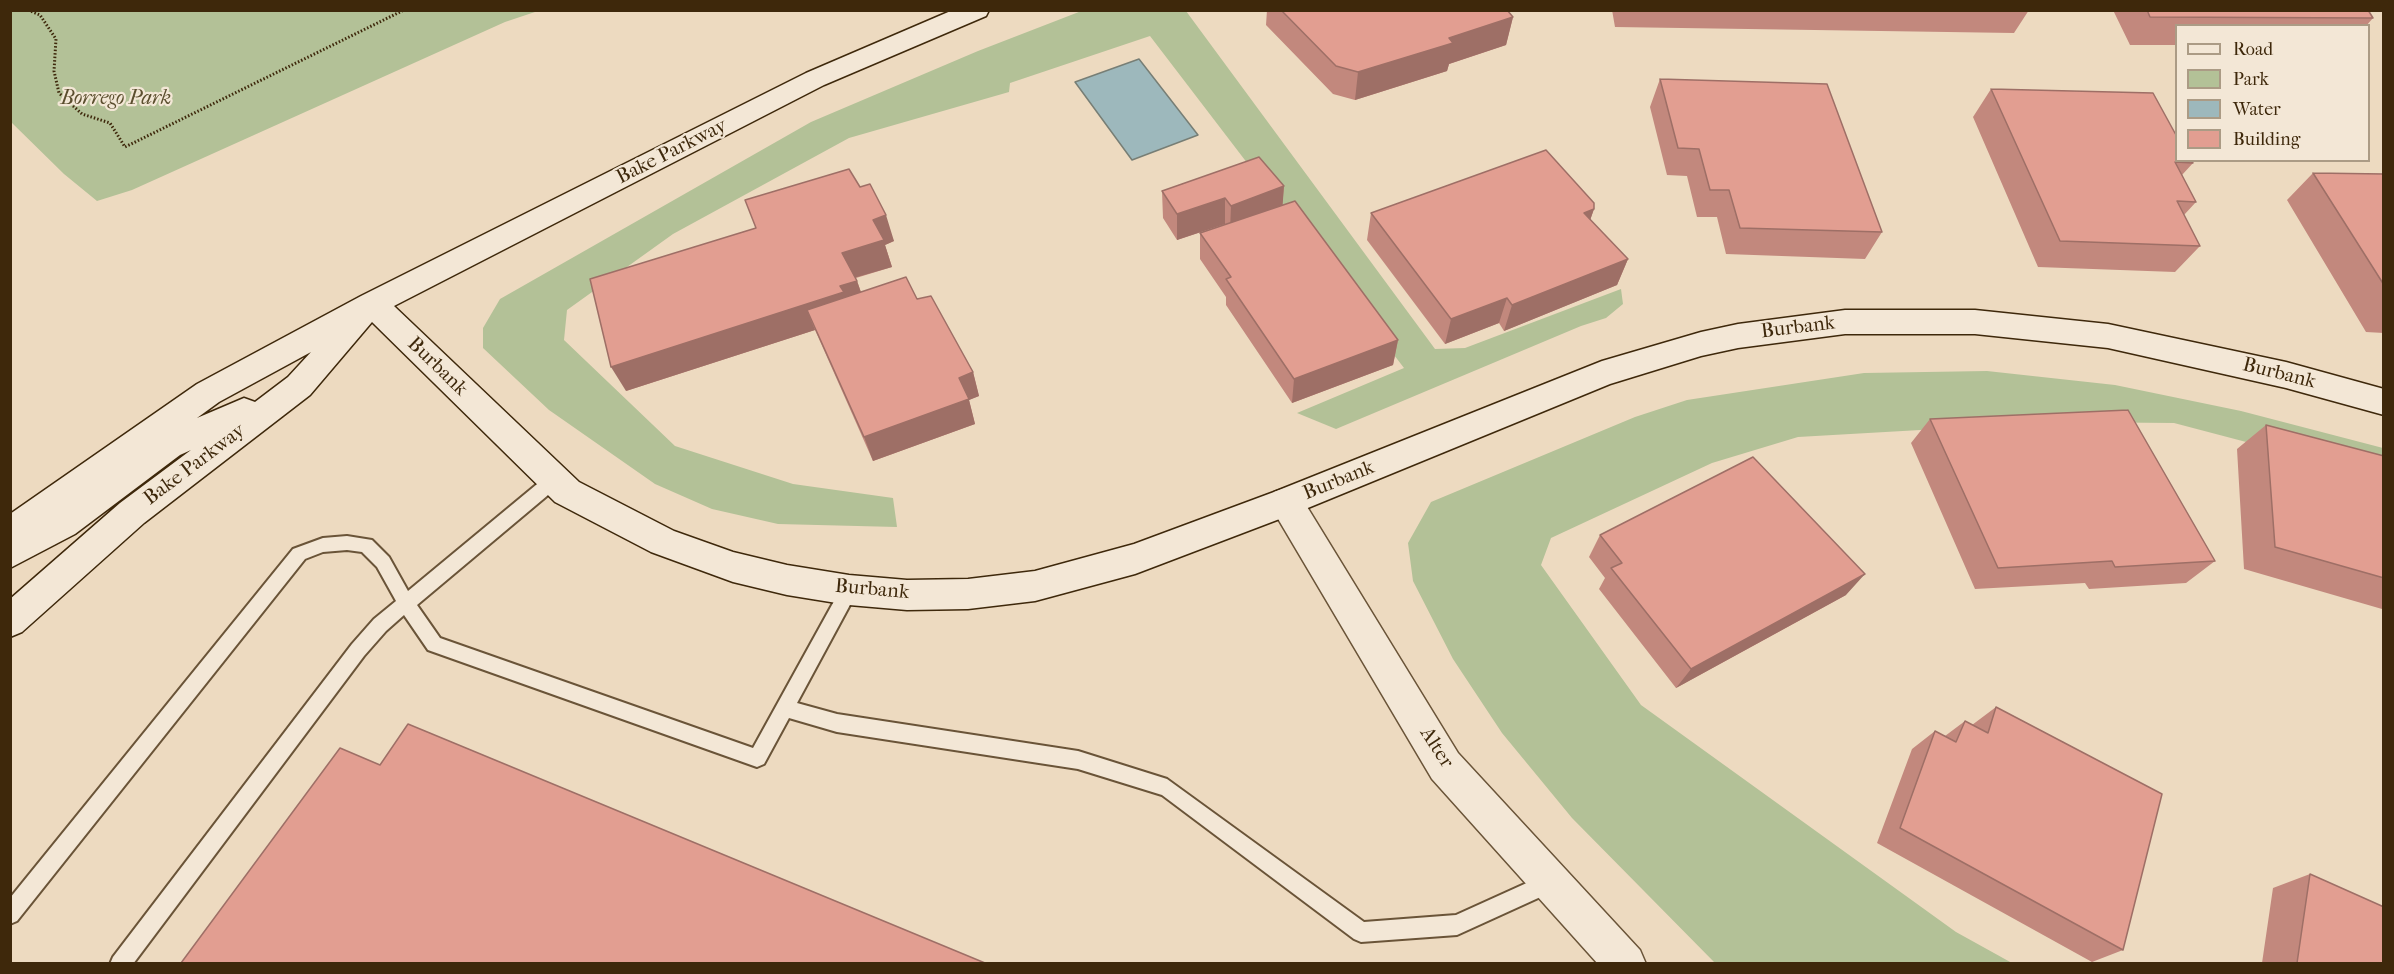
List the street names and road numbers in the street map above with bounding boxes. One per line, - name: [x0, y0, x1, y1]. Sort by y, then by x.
- street label: Bake Parkway: [613, 114, 731, 190]
- street label: Burbank: [1760, 312, 1836, 344]
- street label: Burbank: [402, 333, 472, 401]
- street label: Burbank: [2240, 353, 2318, 395]
- street label: Bake Parkway: [140, 419, 250, 511]
- street label: Burbank: [1300, 456, 1378, 506]
- street label: Burbank: [834, 575, 910, 605]
- street label: Alter: [1414, 723, 1458, 773]

